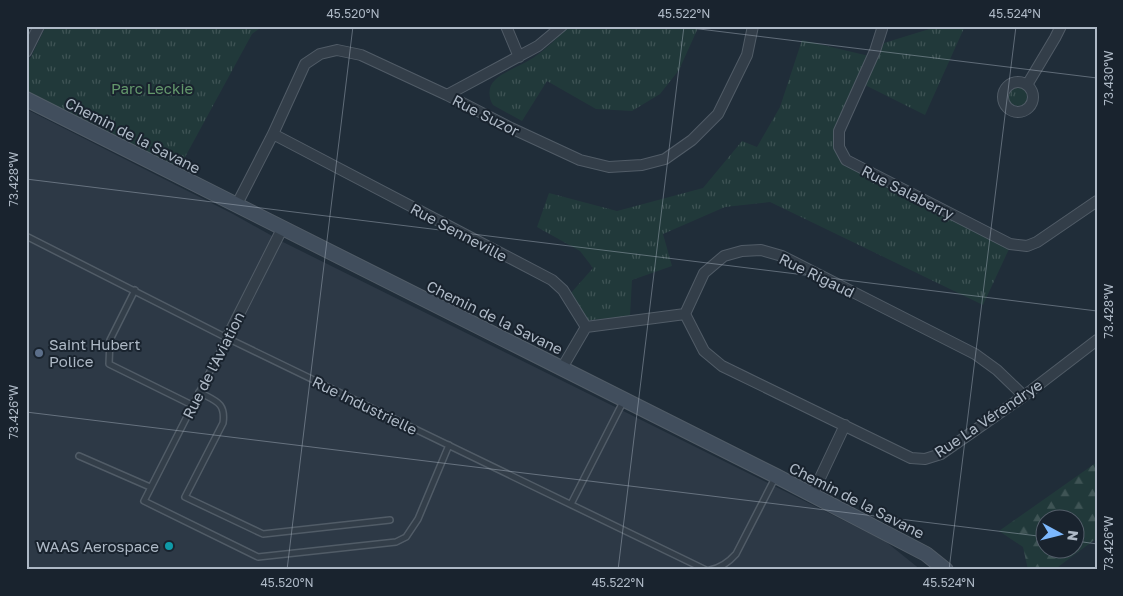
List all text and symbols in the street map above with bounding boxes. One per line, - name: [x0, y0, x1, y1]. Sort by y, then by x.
- text: 45.520°N: [326, 6, 380, 21]
- text: 45.522°N: [658, 6, 710, 21]
- text: 45.524°N: [989, 6, 1041, 21]
- text: 73.430°W: [1101, 50, 1116, 105]
- park label: Parc Leckie: [111, 79, 193, 97]
- street label: Rue Suzor: [450, 90, 523, 140]
- street label: Chemin de la Savane: [62, 93, 204, 177]
- text: 73.428°W: [6, 151, 21, 206]
- street label: Rue Salaberry: [859, 161, 958, 223]
- street label: Rue Senneville: [407, 199, 511, 265]
- street label: Rue Rigaud: [776, 249, 858, 301]
- street label: Chemin de la Savane: [424, 276, 566, 358]
- text: 73.428°W: [1101, 283, 1116, 338]
- street label: Rue de l'Aviation: [178, 309, 248, 421]
- place label: Saint Hubert Police: [49, 335, 140, 370]
- marker: Saint Hubert Police: [33, 347, 45, 359]
- street label: Rue Industrielle: [310, 372, 421, 438]
- street label: Rue La Vérendrye: [931, 375, 1046, 461]
- text: 73.426°W: [6, 384, 21, 439]
- street label: Chemin de la Savane: [786, 458, 928, 542]
- north arrow: [1036, 508, 1086, 558]
- text: 73.426°W: [1101, 515, 1116, 570]
- text: N: [1064, 529, 1082, 542]
- place label: WAAS Aerospace: [36, 537, 159, 555]
- marker: WAAS Aerospace: [163, 540, 175, 552]
- text: 45.520°N: [260, 575, 314, 590]
- text: 45.522°N: [592, 575, 644, 590]
- text: 45.524°N: [923, 575, 975, 590]

